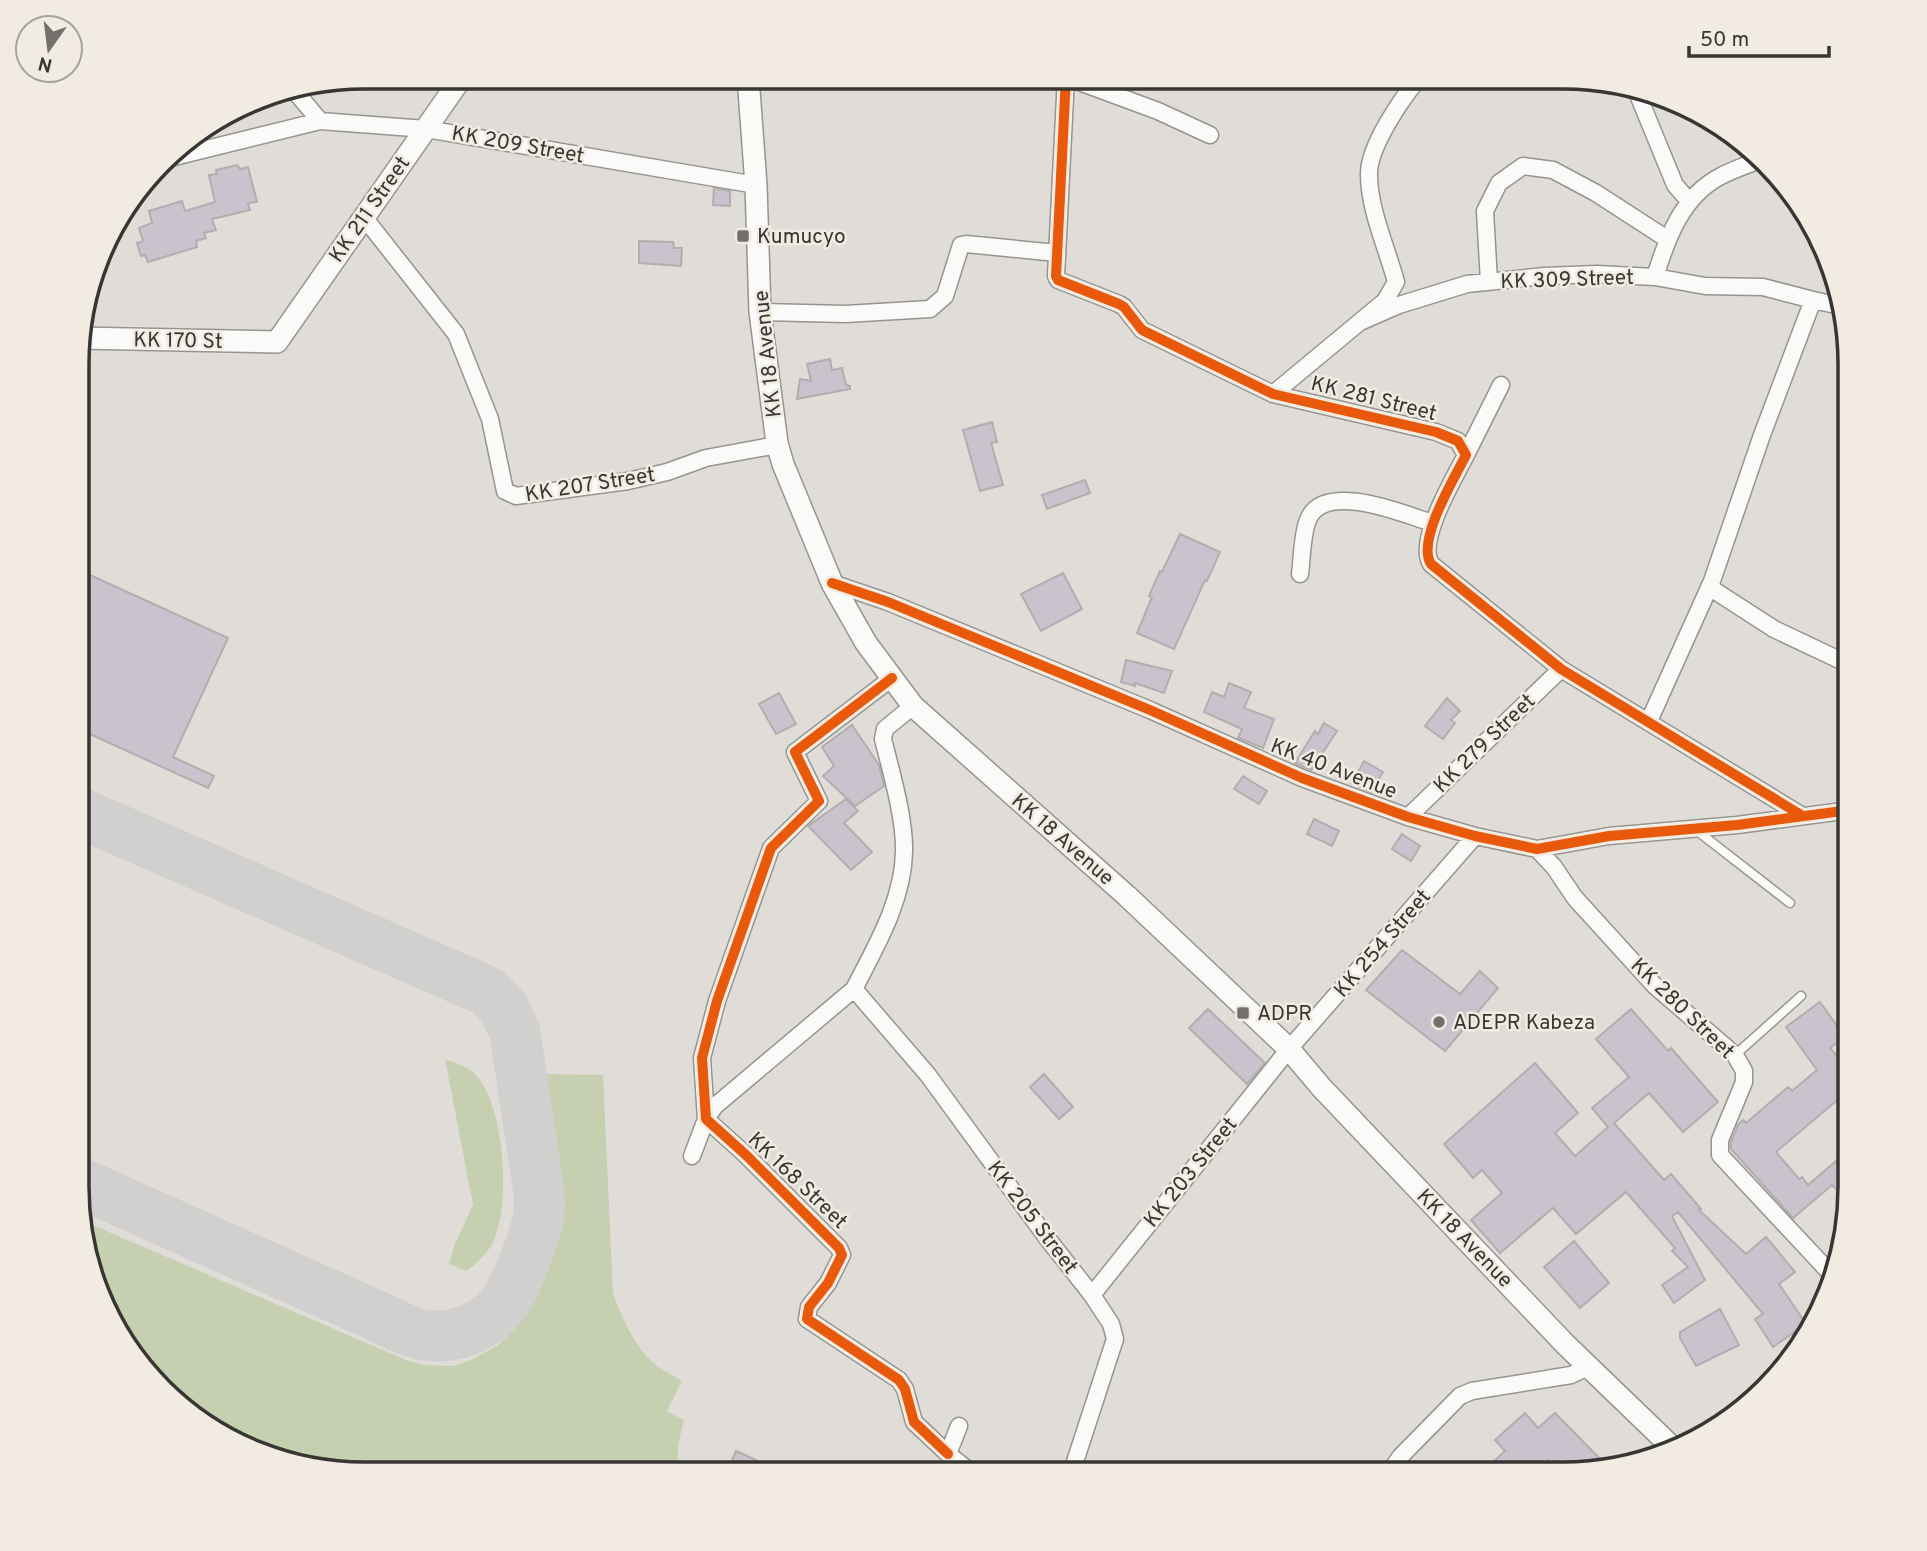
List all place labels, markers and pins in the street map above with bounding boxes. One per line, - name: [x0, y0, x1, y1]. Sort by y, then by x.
- place label: Kumucyo: [757, 224, 846, 251]
- marker: Kumucyo: [735, 228, 751, 244]
- place label: ADPR: [1257, 1001, 1312, 1028]
- marker: ADPR: [1235, 1005, 1251, 1021]
- place label: ADEPR Kabeza: [1453, 1010, 1595, 1037]
- marker: ADEPR Kabeza: [1431, 1014, 1447, 1030]

